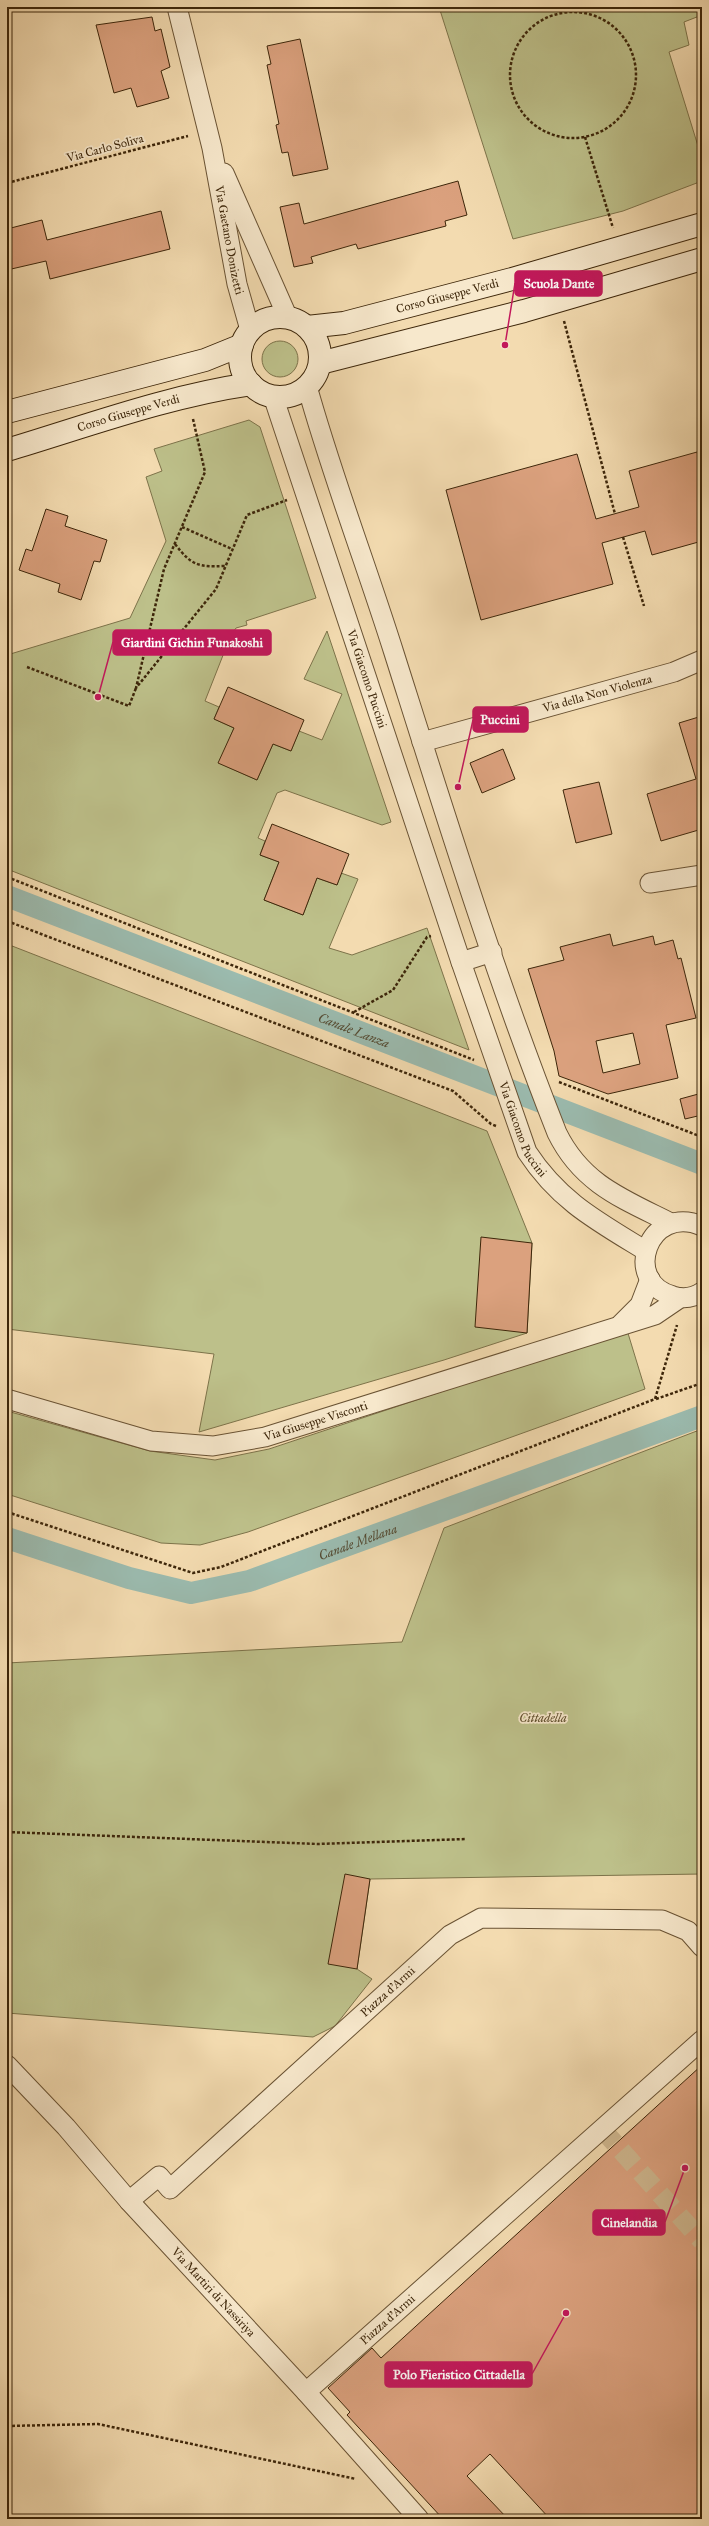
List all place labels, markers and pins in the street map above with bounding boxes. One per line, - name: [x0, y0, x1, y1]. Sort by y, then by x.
- callout: Scuola Dante: [515, 271, 602, 296]
- callout: Giardini Gichin Funakoshi: [113, 630, 271, 655]
- callout: Puccini: [473, 707, 528, 732]
- callout: Cinelandia: [593, 2210, 665, 2235]
- callout: Polo Fieristico Cittadella: [385, 2362, 532, 2387]

